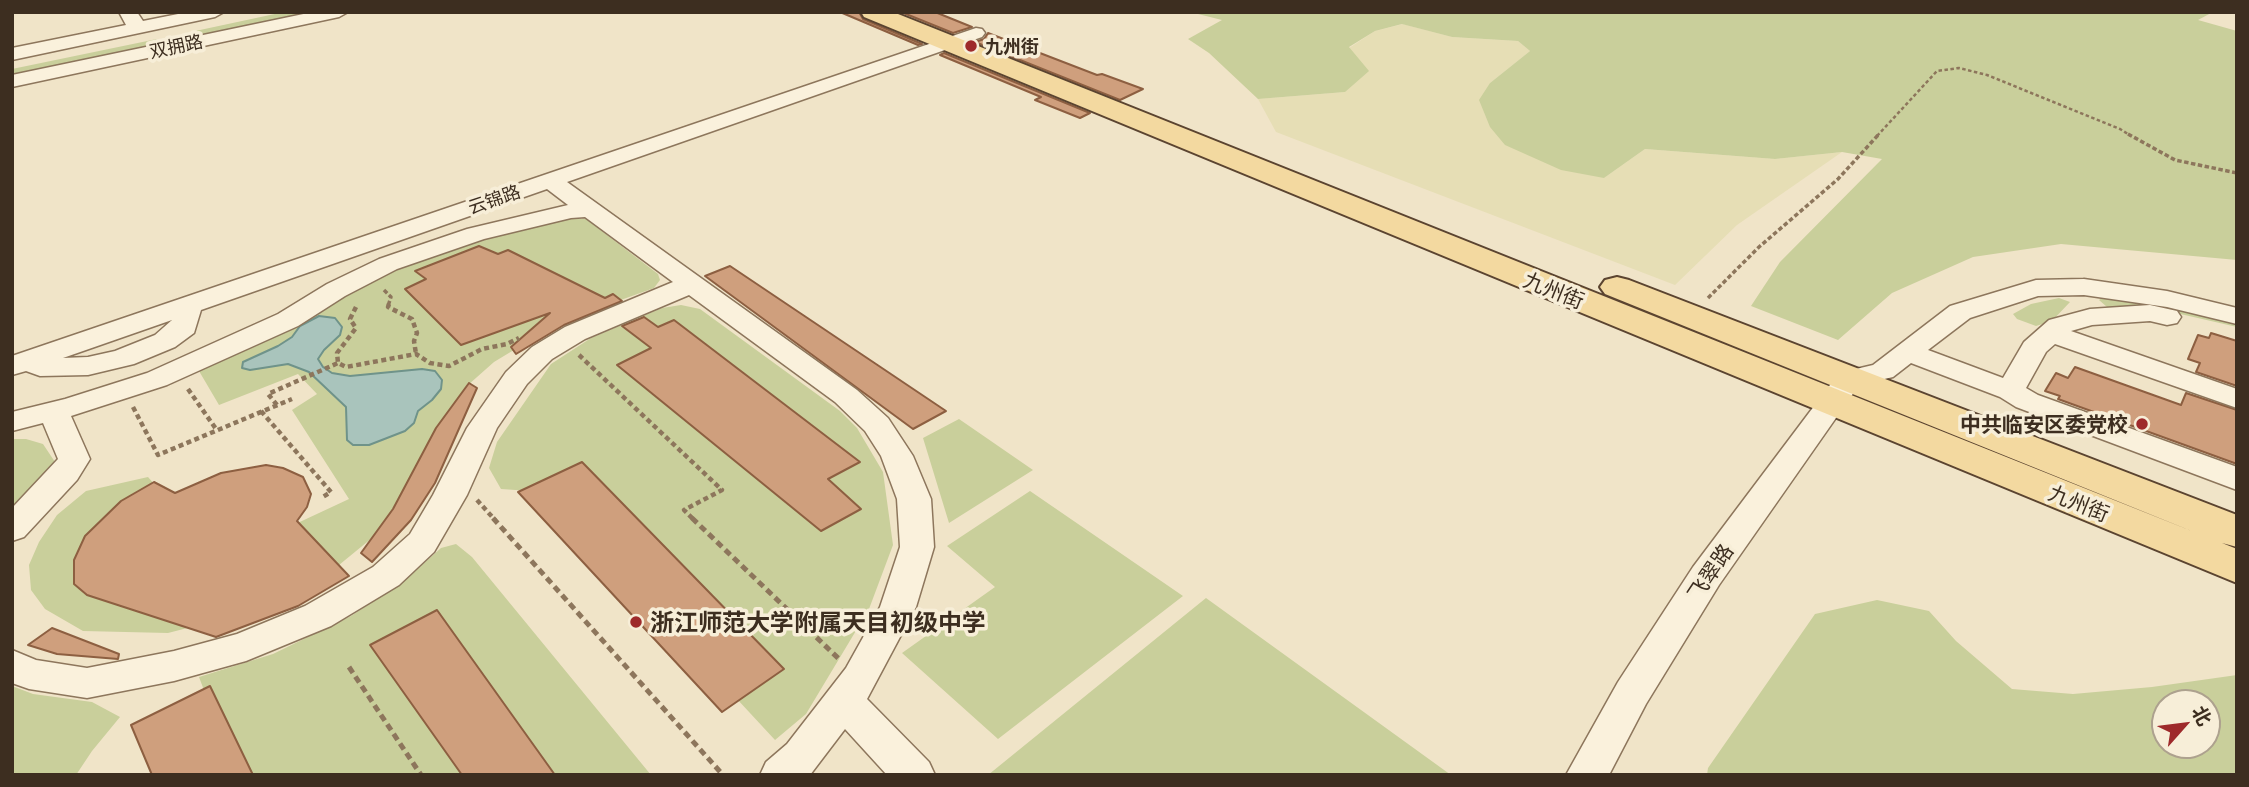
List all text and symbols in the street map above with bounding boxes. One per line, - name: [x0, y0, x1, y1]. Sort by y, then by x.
- street label: 双拥路: [147, 30, 205, 62]
- place label: 九州街: [985, 35, 1039, 57]
- marker: 九州街: [963, 38, 979, 54]
- street label: 云锦路: [465, 180, 523, 218]
- street label: 九州街: [1520, 267, 1588, 313]
- place label: 中共临安区委党校: [1960, 411, 2128, 437]
- marker: 中共临安区委党校: [2134, 416, 2150, 432]
- street label: 九州街: [2045, 480, 2113, 526]
- street label: 飞翠路: [1682, 539, 1738, 605]
- place label: 浙江师范大学附属天目初级中学: [650, 608, 986, 636]
- marker: 浙江师范大学附属天目初级中学: [628, 614, 644, 630]
- north arrow: [2151, 689, 2221, 759]
- text: 北: [2187, 700, 2220, 730]

